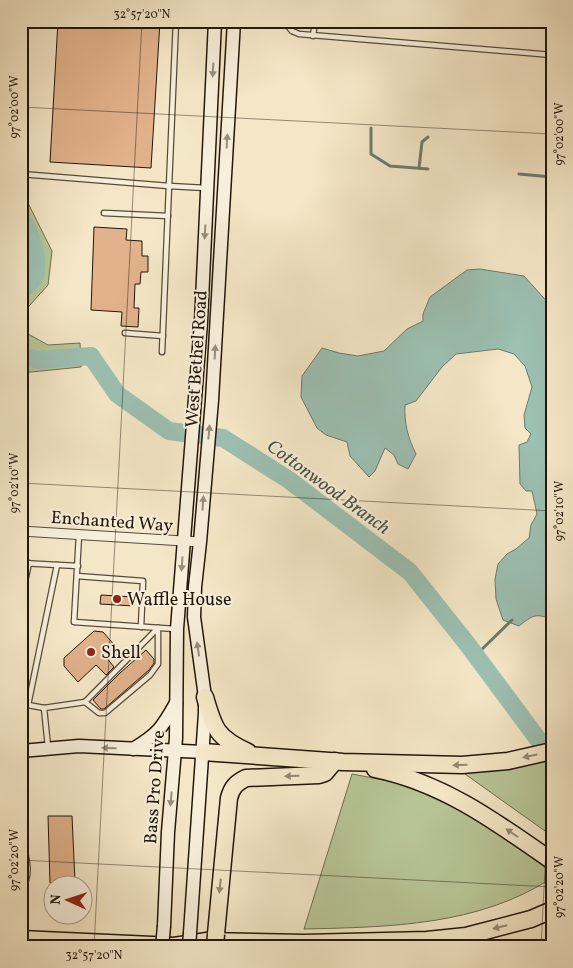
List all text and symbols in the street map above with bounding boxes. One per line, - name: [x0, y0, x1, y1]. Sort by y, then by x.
- text: 32°57'20"N: [113, 7, 171, 23]
- one-way arrow: [208, 62, 216, 78]
- text: 97°02'00"W: [7, 75, 23, 139]
- text: 97°02'00"W: [552, 102, 568, 166]
- one-way arrow: [223, 132, 231, 148]
- one-way arrow: [201, 225, 209, 241]
- street label: West Bethel Road: [180, 290, 215, 429]
- one-way arrow: [211, 343, 219, 359]
- one-way arrow: [205, 424, 213, 440]
- water label: Cottonwood Branch: [261, 434, 395, 541]
- text: 97°02'10"W: [7, 453, 23, 513]
- text: 97°02'10"W: [552, 481, 568, 541]
- one-way arrow: [200, 495, 208, 511]
- street label: Enchanted Way: [50, 506, 174, 539]
- one-way arrow: [177, 556, 185, 572]
- place label: Waffle House: [127, 588, 231, 613]
- marker: Waffle House: [111, 593, 123, 605]
- place label: Shell: [101, 641, 141, 666]
- one-way arrow: [194, 641, 202, 657]
- marker: Shell: [85, 646, 97, 658]
- street label: Bass Pro Drive: [139, 729, 172, 845]
- one-way arrow: [101, 743, 117, 751]
- one-way arrow: [523, 752, 538, 760]
- one-way arrow: [451, 761, 467, 769]
- one-way arrow: [283, 772, 299, 780]
- one-way arrow: [167, 792, 175, 808]
- one-way arrow: [505, 828, 518, 838]
- text: 97°02'20"W: [7, 829, 23, 891]
- text: 97°02'20"W: [552, 856, 568, 918]
- north arrow: [42, 876, 92, 926]
- one-way arrow: [216, 879, 224, 895]
- text: N: [47, 894, 66, 905]
- one-way arrow: [493, 924, 508, 932]
- text: 32°57'20"N: [65, 948, 123, 964]

